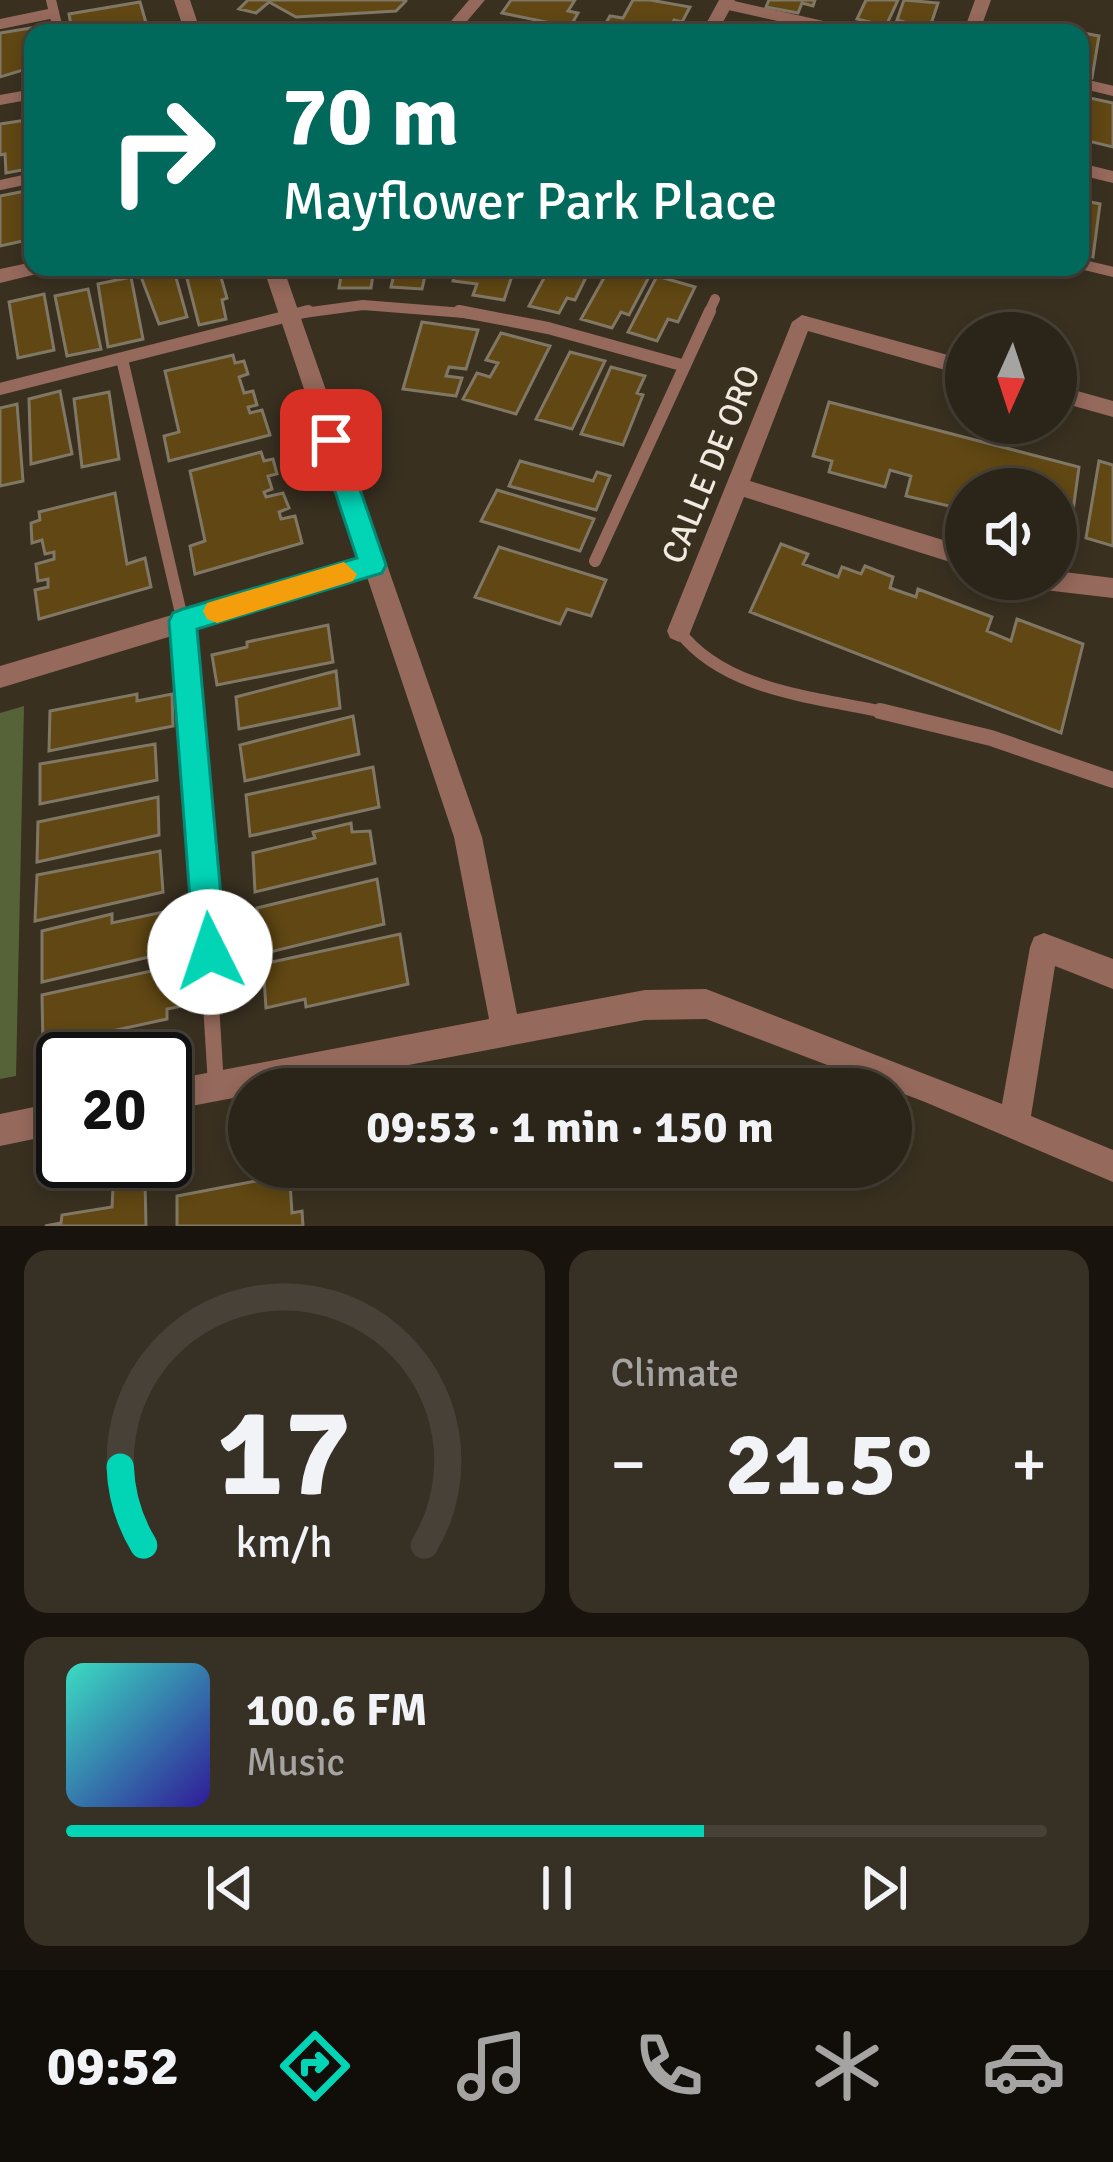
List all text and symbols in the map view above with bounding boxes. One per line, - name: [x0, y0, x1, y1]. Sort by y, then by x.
- text: 70 m: [282, 65, 459, 169]
- icon: right: [84, 72, 240, 228]
- text: Mayflower Park Place: [282, 168, 777, 235]
- north arrow: [945, 312, 1077, 444]
- map controls: [945, 312, 1077, 600]
- street label: CALLE DE ORO: [653, 360, 770, 570]
- pin: [280, 389, 382, 491]
- icon: arrive: [298, 407, 364, 473]
- button: sound: [945, 468, 1077, 600]
- position arrow: [147, 889, 273, 1015]
- speed limit sign: 20: [36, 1032, 192, 1188]
- text: 09:53 · 1 min · 150 m: [366, 1100, 774, 1155]
- text: Climate: [611, 1349, 739, 1397]
- text: 17: [217, 1377, 352, 1530]
- text: 21.5°: [725, 1409, 933, 1520]
- text: −: [611, 1424, 646, 1505]
- text: +: [1011, 1424, 1047, 1505]
- text: km/h: [236, 1516, 333, 1569]
- text: 100.6 FM: [246, 1683, 428, 1738]
- text: Music: [246, 1738, 345, 1786]
- icon: previous: [197, 1855, 263, 1921]
- icon: pause: [524, 1855, 590, 1921]
- icon: next: [851, 1855, 917, 1921]
- icon: directions: [273, 2024, 357, 2108]
- icon: music: [450, 2024, 534, 2108]
- icon: phone: [627, 2024, 711, 2108]
- icon: climate: [805, 2024, 889, 2108]
- icon: car: [982, 2024, 1066, 2108]
- text: 09:52: [47, 2033, 179, 2100]

